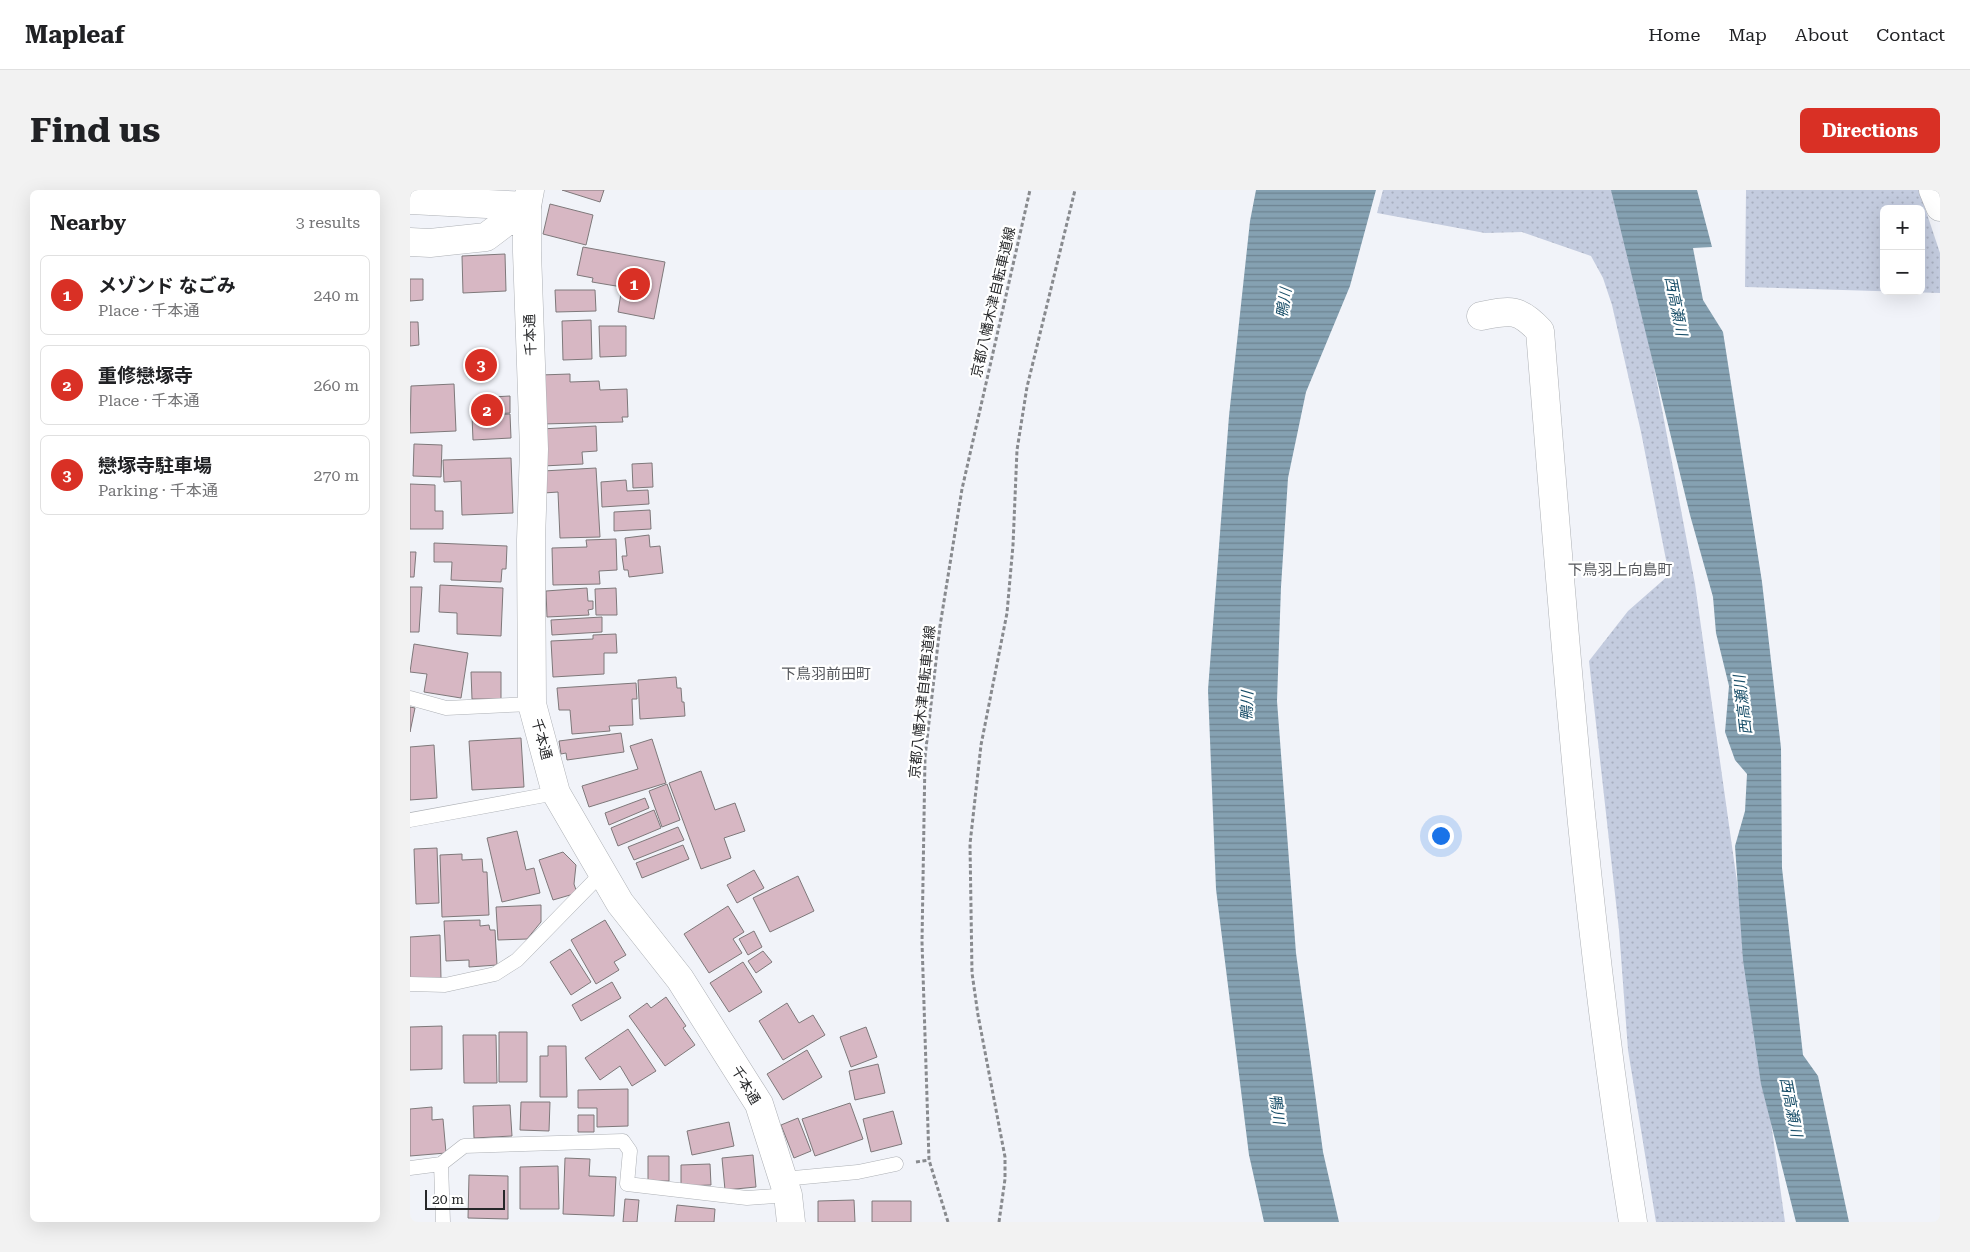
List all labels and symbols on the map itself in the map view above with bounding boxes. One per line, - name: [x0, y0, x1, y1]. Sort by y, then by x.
- street label: 京都八幡木津自転車道線: [968, 225, 1018, 379]
- pin: 1: [618, 265, 650, 303]
- water label: 西高瀬川: [1661, 275, 1691, 339]
- water label: 鴨川: [1273, 285, 1295, 319]
- street label: 千本通: [521, 314, 539, 356]
- pin: 3: [465, 346, 497, 384]
- pin: 2: [471, 391, 503, 429]
- district label: 下鳥羽上向島町: [1567, 561, 1673, 579]
- street label: 京都八幡木津自転車道線: [906, 625, 938, 779]
- district label: 下鳥羽前田町: [781, 665, 871, 683]
- water label: 西高瀬川: [1730, 672, 1756, 736]
- water label: 鴨川: [1237, 689, 1257, 721]
- street label: 千本通: [529, 717, 555, 761]
- your location: [1428, 823, 1454, 849]
- street label: 千本通: [728, 1063, 764, 1107]
- water label: 西高瀬川: [1776, 1076, 1806, 1140]
- water label: 鴨川: [1266, 1093, 1288, 1127]
- scale bar: [425, 1187, 505, 1210]

